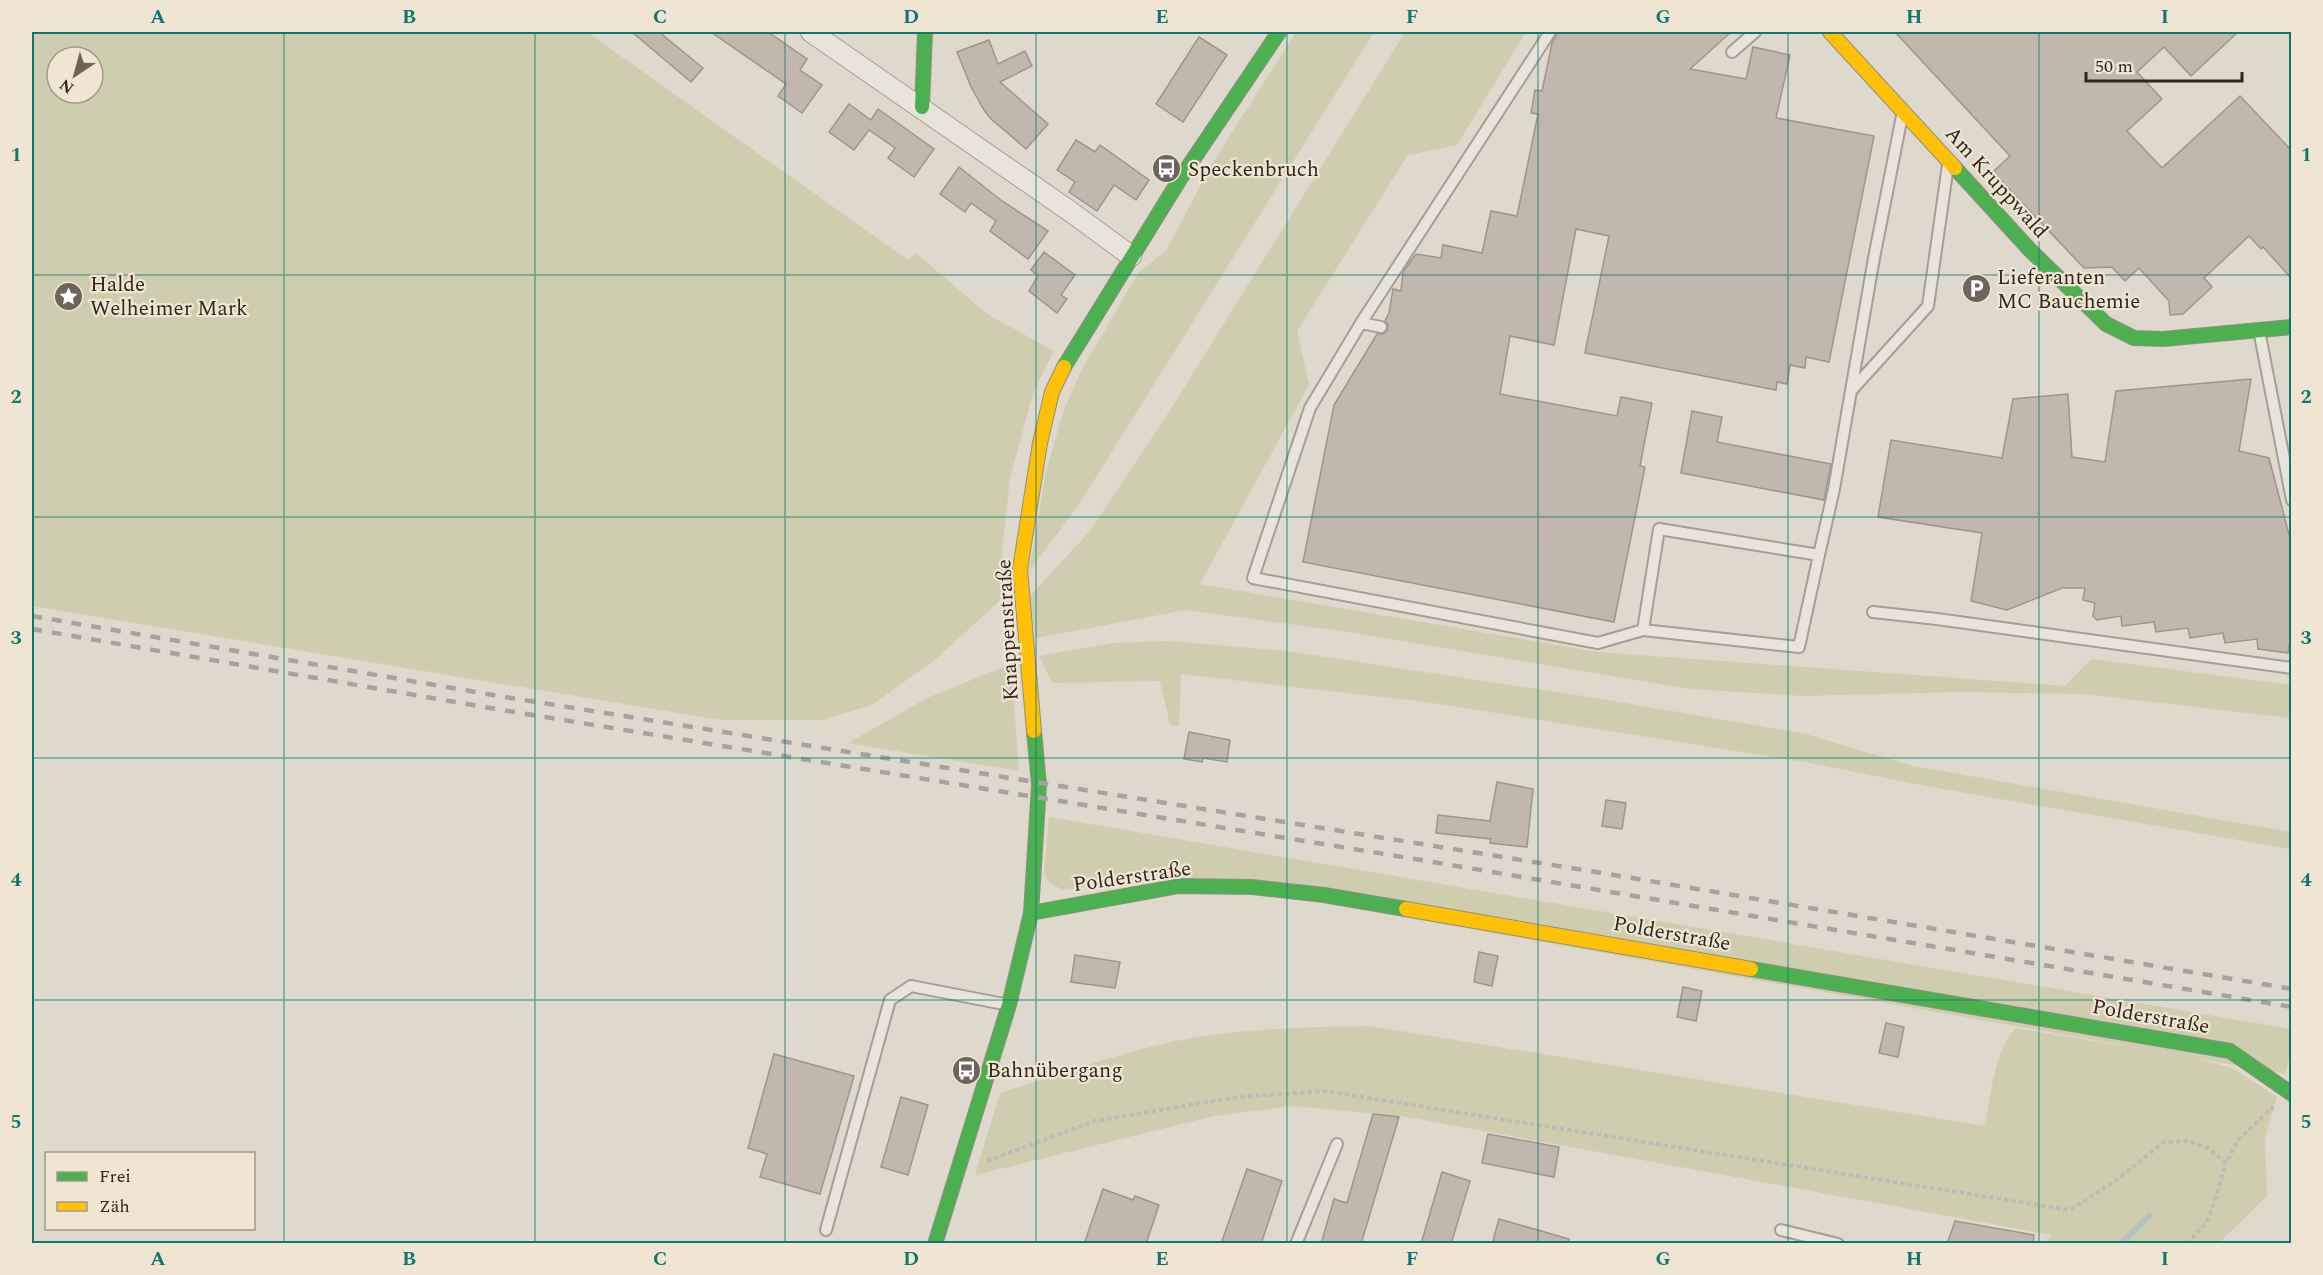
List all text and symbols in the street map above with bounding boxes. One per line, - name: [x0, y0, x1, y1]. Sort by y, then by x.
- text: A: [150, 2, 166, 32]
- text: B: [402, 2, 416, 32]
- text: C: [653, 2, 667, 32]
- text: D: [903, 2, 919, 32]
- text: E: [1155, 2, 1169, 32]
- text: F: [1406, 2, 1418, 32]
- text: G: [1655, 2, 1671, 32]
- text: H: [1906, 2, 1922, 32]
- text: I: [2161, 2, 2169, 32]
- north arrow: [45, 45, 105, 105]
- scale bar: [2086, 45, 2242, 83]
- text: 50 m: [2095, 53, 2133, 80]
- text: N: [54, 73, 79, 100]
- street label: Am Kruppwald: [1937, 119, 2056, 246]
- text: 1: [10, 140, 22, 170]
- text: 1: [2300, 140, 2312, 170]
- bus stop icon: Speckenbruch: [1151, 153, 1183, 185]
- place label: Speckenbruch: [1188, 154, 1319, 186]
- place label: Lieferanten MC Bauchemie: [1997, 262, 2141, 318]
- place label: Halde Welheimer Mark: [90, 269, 248, 325]
- parking icon: Lieferanten MC Bauchemie: [1960, 273, 1992, 305]
- place icon: Halde Welheimer Mark: [53, 280, 85, 312]
- text: 2: [10, 382, 22, 412]
- text: 2: [2300, 382, 2312, 412]
- street label: Knappenstraße: [988, 558, 1028, 702]
- text: 3: [10, 623, 22, 653]
- text: 3: [2300, 623, 2312, 653]
- street label: Polderstraße: [1071, 853, 1193, 901]
- text: 4: [10, 865, 22, 895]
- text: 4: [2300, 865, 2312, 895]
- street label: Polderstraße: [1611, 908, 1733, 960]
- street label: Polderstraße: [2090, 991, 2212, 1043]
- bus stop icon: Bahnübergang: [950, 1054, 982, 1086]
- place label: Bahnübergang: [987, 1055, 1123, 1087]
- text: 5: [10, 1107, 22, 1137]
- text: 5: [2300, 1107, 2312, 1137]
- legend: [45, 1152, 255, 1230]
- text: Frei: [99, 1163, 131, 1190]
- text: Zäh: [99, 1193, 130, 1220]
- text: A: [150, 1244, 166, 1274]
- text: B: [402, 1244, 416, 1274]
- text: C: [653, 1244, 667, 1274]
- text: D: [903, 1244, 919, 1274]
- text: E: [1155, 1244, 1169, 1274]
- text: F: [1406, 1244, 1418, 1274]
- text: G: [1655, 1244, 1671, 1274]
- text: H: [1906, 1244, 1922, 1274]
- text: I: [2161, 1244, 2169, 1274]

